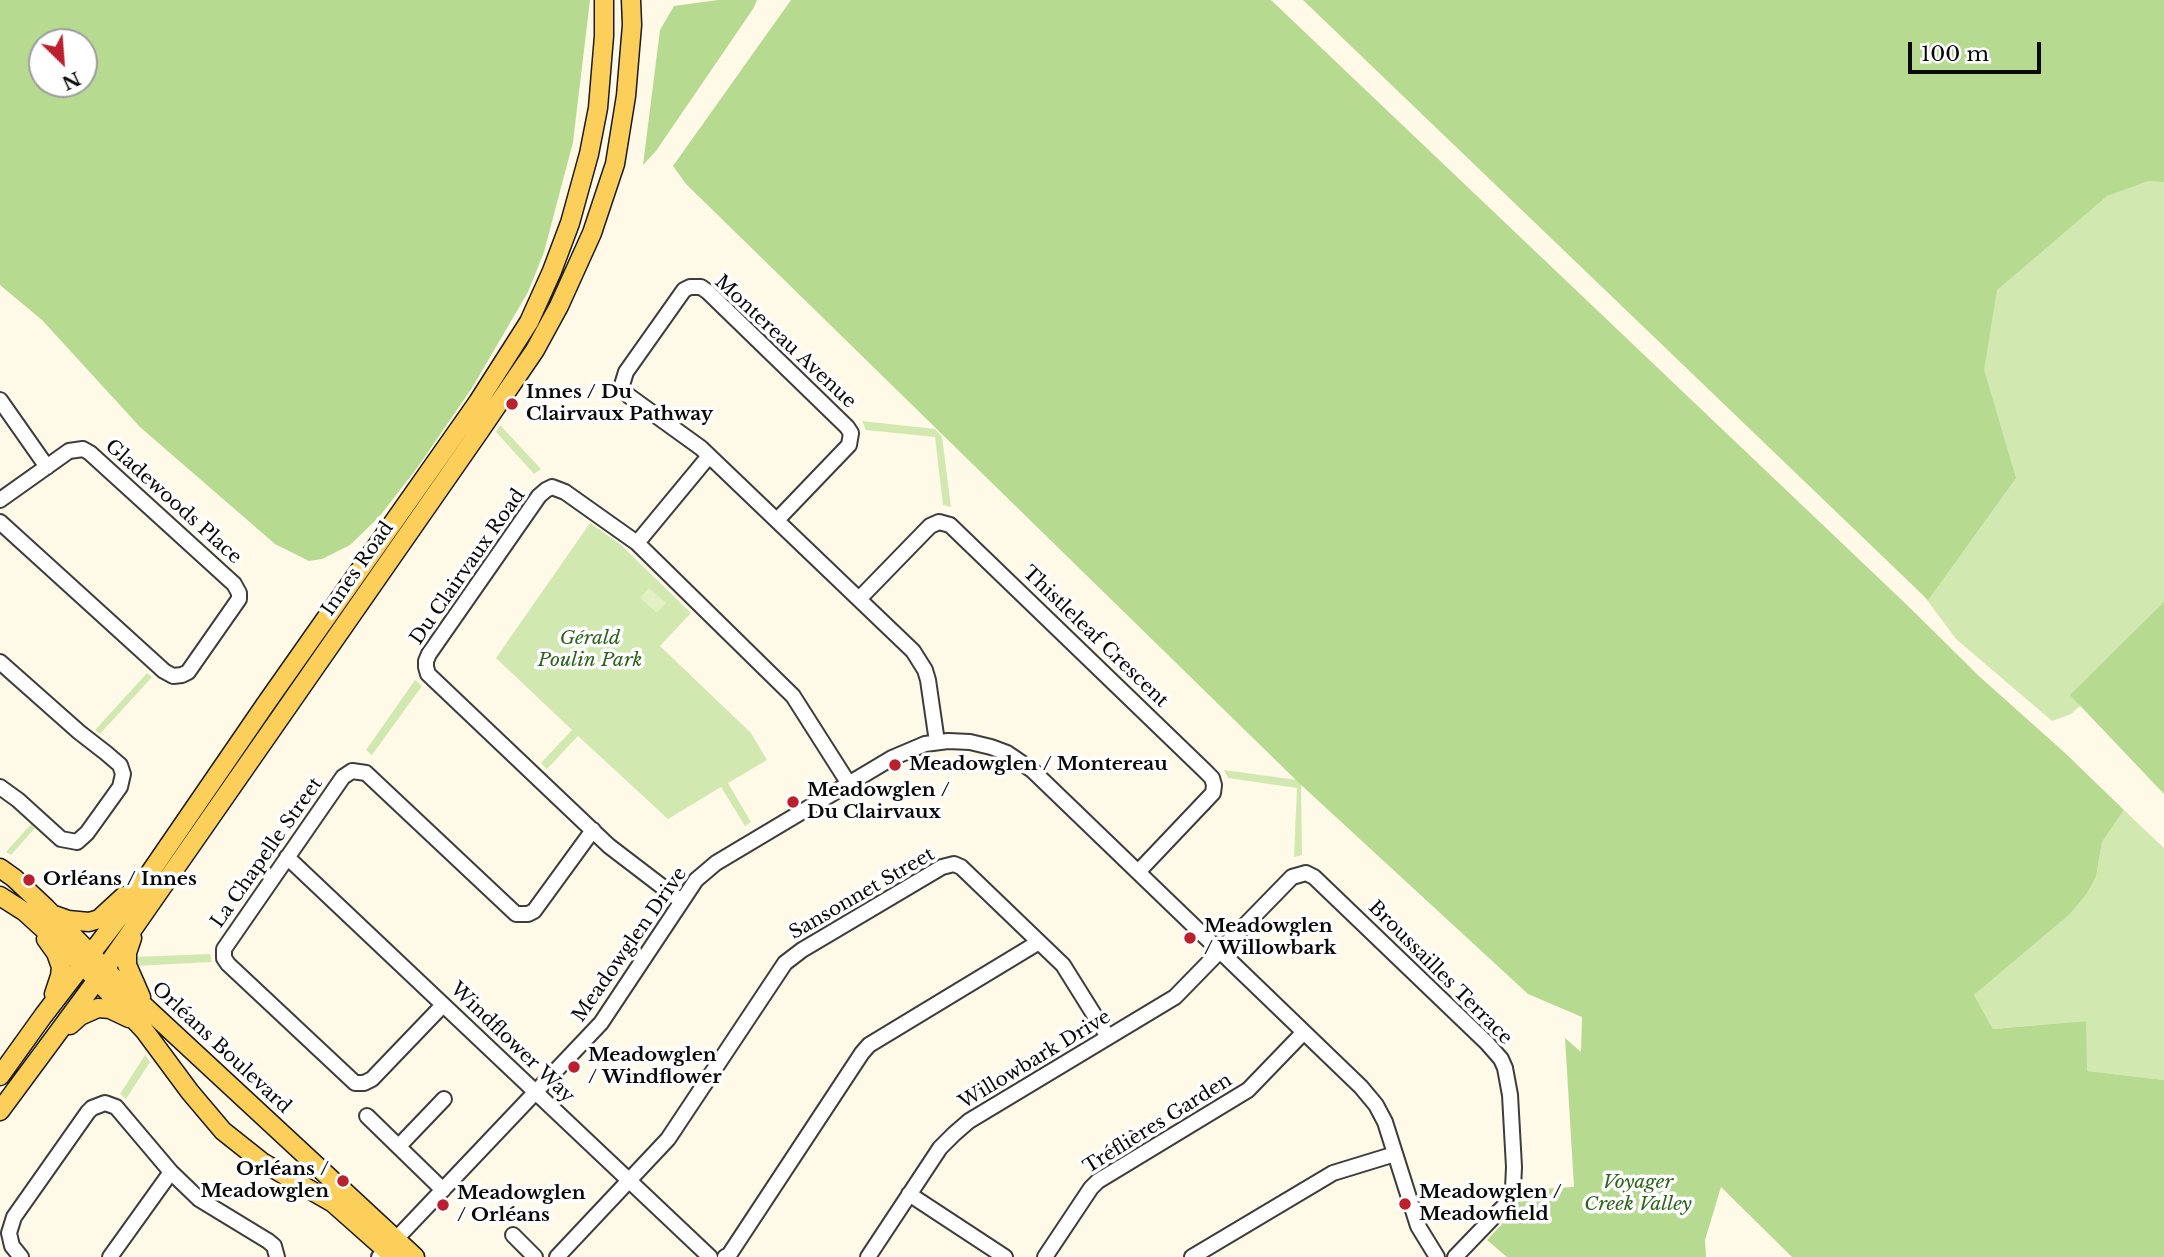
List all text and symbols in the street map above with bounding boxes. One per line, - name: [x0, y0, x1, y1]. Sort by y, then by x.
- north arrow: [28, 28, 98, 98]
- scale bar: [1912, 28, 2045, 72]
- text: 100 m: [1921, 41, 1989, 67]
- text: N: [58, 66, 84, 95]
- street label: Montereau Avenue: [710, 271, 860, 413]
- place label: Innes / Du Clairvaux Pathway: [526, 382, 713, 426]
- marker: Innes / Du Clairvaux Pathway: [504, 396, 520, 412]
- street label: Gladewoods Place: [100, 435, 246, 569]
- street label: Du Clairvaux Road: [406, 485, 530, 649]
- street label: Innes Road: [317, 518, 399, 620]
- street label: Thistleleaf Crescent: [1017, 562, 1173, 712]
- park label: Gérald Poulin Park: [538, 628, 642, 672]
- place label: Meadowglen / Montereau: [909, 754, 1168, 776]
- marker: Meadowglen / Montereau: [887, 757, 903, 773]
- street label: La Chapelle Street: [207, 773, 327, 933]
- place label: Meadowglen / Du Clairvaux: [807, 780, 950, 824]
- marker: Meadowglen / Du Clairvaux: [785, 794, 801, 810]
- street label: Sansonnet Street: [785, 843, 939, 945]
- street label: Meadowglen Drive: [568, 863, 692, 1027]
- place label: Orléans / Innes: [43, 869, 197, 891]
- marker: Orléans / Innes: [21, 872, 37, 888]
- street label: Broussailles Terrace: [1363, 896, 1517, 1050]
- place label: Meadowglen / Willowbark: [1204, 916, 1336, 960]
- marker: Meadowglen / Willowbark: [1182, 930, 1198, 946]
- street label: Orléans Boulevard: [147, 978, 295, 1118]
- street label: Windflower Way: [445, 978, 579, 1108]
- street label: Willowbark Drive: [955, 1006, 1115, 1114]
- place label: Meadowglen / Windflower: [588, 1045, 722, 1089]
- marker: Meadowglen / Windflower: [566, 1059, 582, 1075]
- street label: Tréflières Garden: [1080, 1069, 1236, 1179]
- place label: Orléans / Meadowglen: [200, 1159, 329, 1203]
- park label: Voyager Creek Valley: [1584, 1172, 1692, 1216]
- marker: Orléans / Meadowglen: [335, 1173, 351, 1189]
- place label: Meadowglen / Meadowfield: [1419, 1182, 1562, 1226]
- place label: Meadowglen / Orléans: [457, 1183, 586, 1227]
- marker: Meadowglen / Meadowfield: [1397, 1196, 1413, 1212]
- marker: Meadowglen / Orléans: [435, 1197, 451, 1213]

